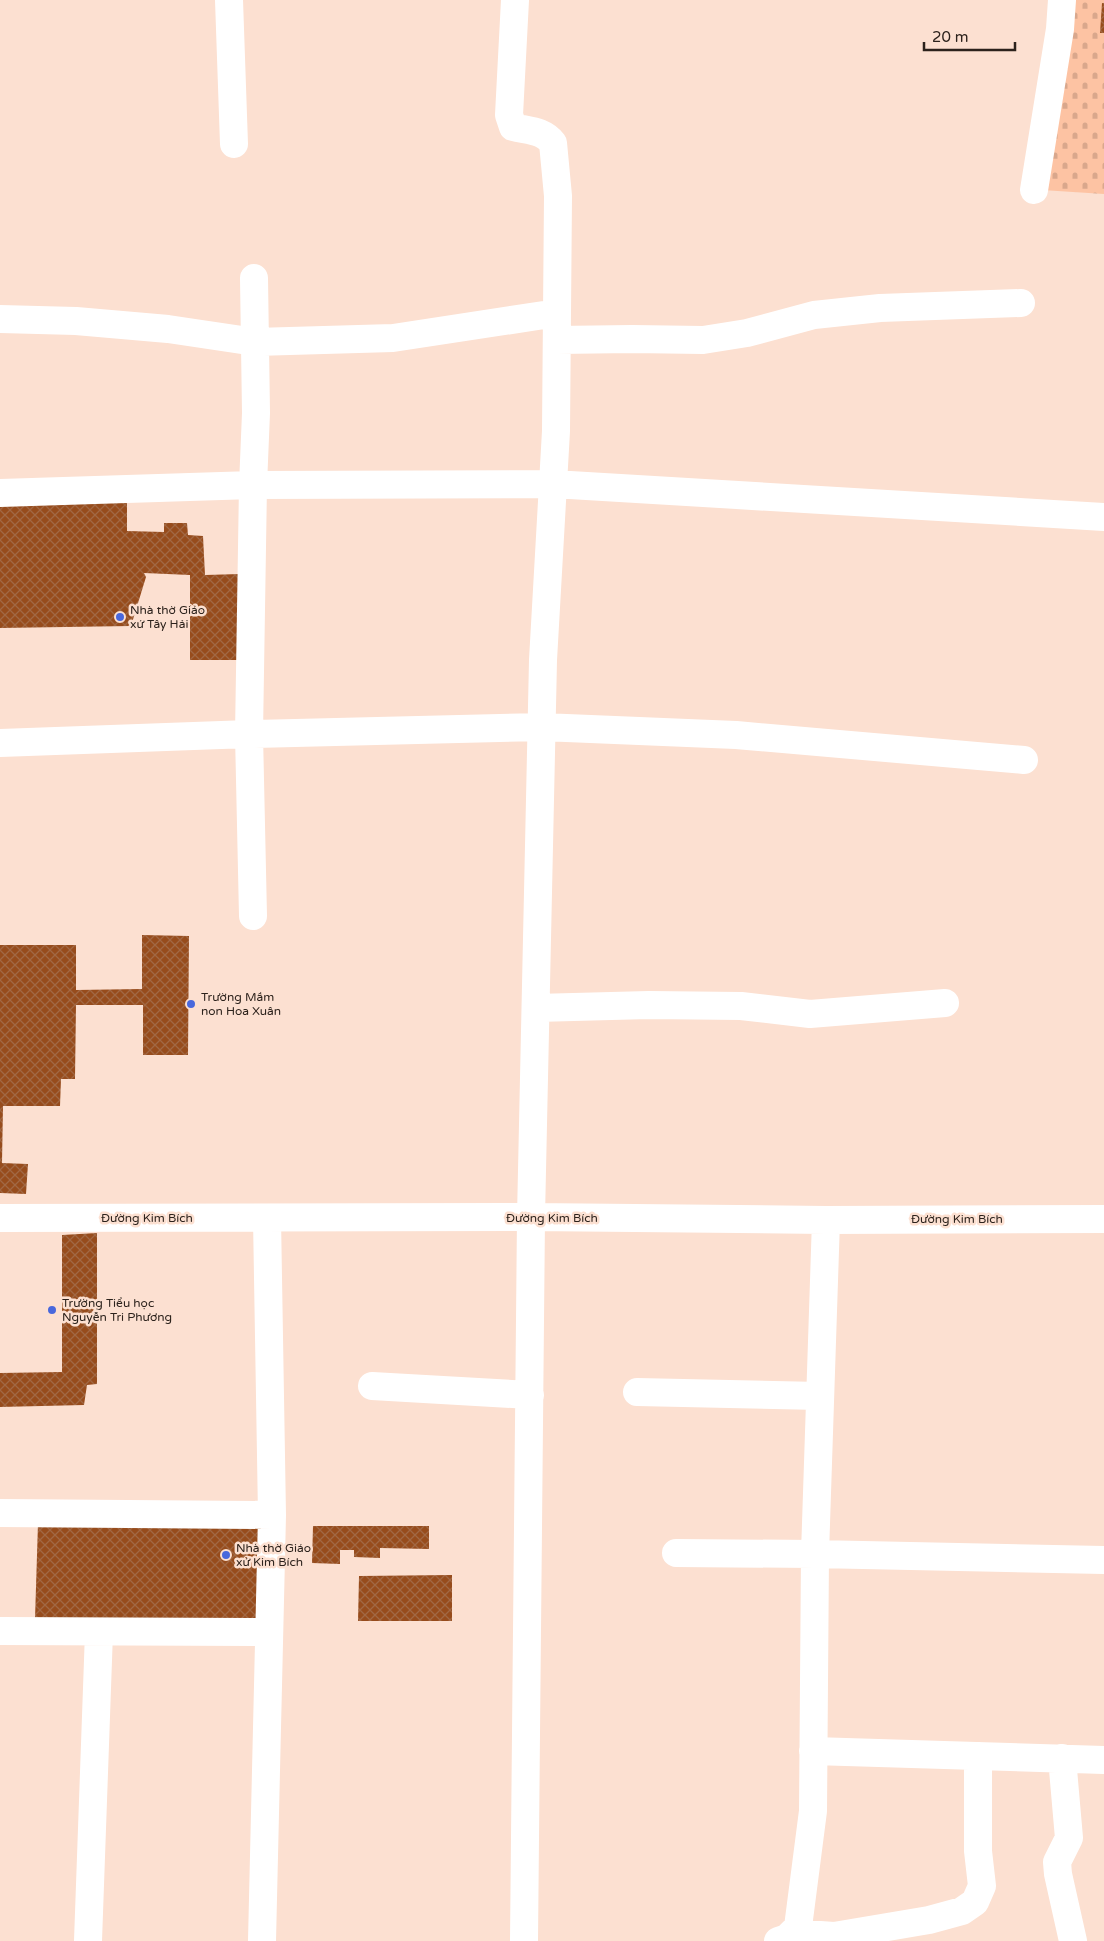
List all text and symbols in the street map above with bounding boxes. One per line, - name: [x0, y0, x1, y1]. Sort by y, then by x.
- scale bar: [924, 20, 1015, 52]
- text: 20 m: [932, 28, 969, 46]
- place label: Nhà thờ Giáo xứ Tây Hải: [130, 603, 205, 631]
- marker: Nhà thờ Giáo xứ Tây Hải: [114, 611, 126, 623]
- place label: Trường Mầm non Hoa Xuân: [201, 990, 281, 1018]
- marker: Trường Mầm non Hoa Xuân: [185, 998, 197, 1010]
- street label: Đường Kim Bích: [101, 1211, 193, 1225]
- street label: Đường Kim Bích: [506, 1211, 598, 1225]
- street label: Đường Kim Bích: [911, 1212, 1003, 1226]
- place label: Trường Tiểu học Nguyễn Tri Phương: [62, 1296, 172, 1324]
- marker: Trường Tiểu học Nguyễn Tri Phương: [46, 1304, 58, 1316]
- place label: Nhà thờ Giáo xứ Kim Bích: [236, 1541, 311, 1569]
- marker: Nhà thờ Giáo xứ Kim Bích: [220, 1549, 232, 1561]

